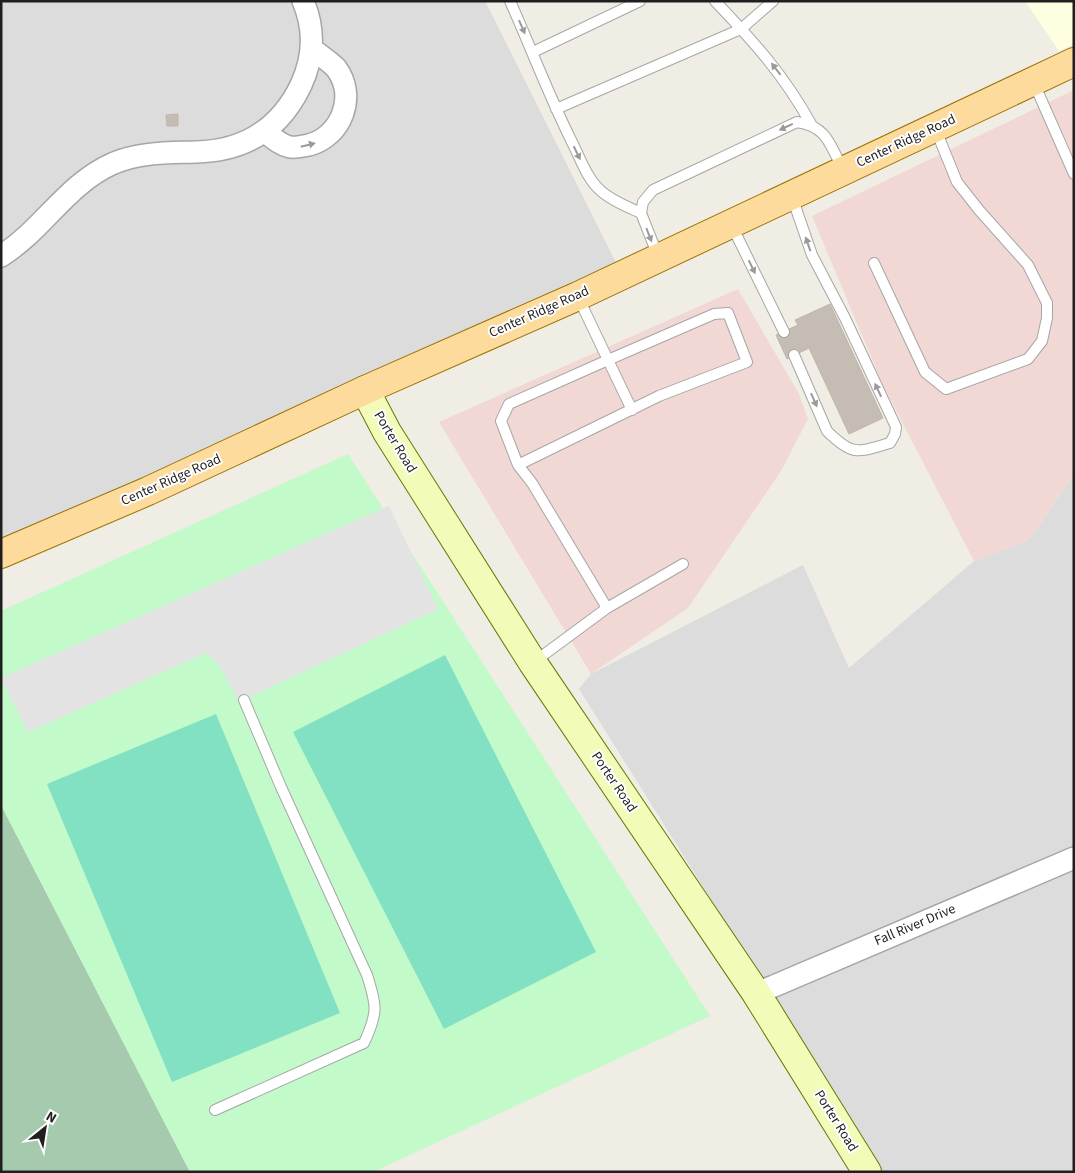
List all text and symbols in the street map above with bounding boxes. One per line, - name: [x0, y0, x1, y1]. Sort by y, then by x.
- one-way arrow: [518, 20, 526, 34]
- one-way arrow: [770, 62, 781, 75]
- street label: Center Ridge Road: [853, 109, 959, 173]
- one-way arrow: [779, 123, 793, 131]
- one-way arrow: [300, 141, 315, 149]
- one-way arrow: [573, 146, 581, 160]
- one-way arrow: [646, 228, 654, 242]
- one-way arrow: [804, 236, 812, 251]
- one-way arrow: [748, 260, 756, 275]
- street label: Center Ridge Road: [486, 281, 592, 343]
- one-way arrow: [874, 383, 882, 397]
- one-way arrow: [810, 393, 818, 407]
- street label: Porter Road: [369, 407, 421, 477]
- street label: Center Ridge Road: [118, 449, 224, 511]
- street label: Porter Road: [586, 748, 642, 816]
- street label: Fall River Drive: [871, 899, 959, 951]
- street label: Porter Road: [809, 1086, 863, 1156]
- north arrow: [20, 1103, 70, 1153]
- text: N: [42, 1107, 60, 1129]

